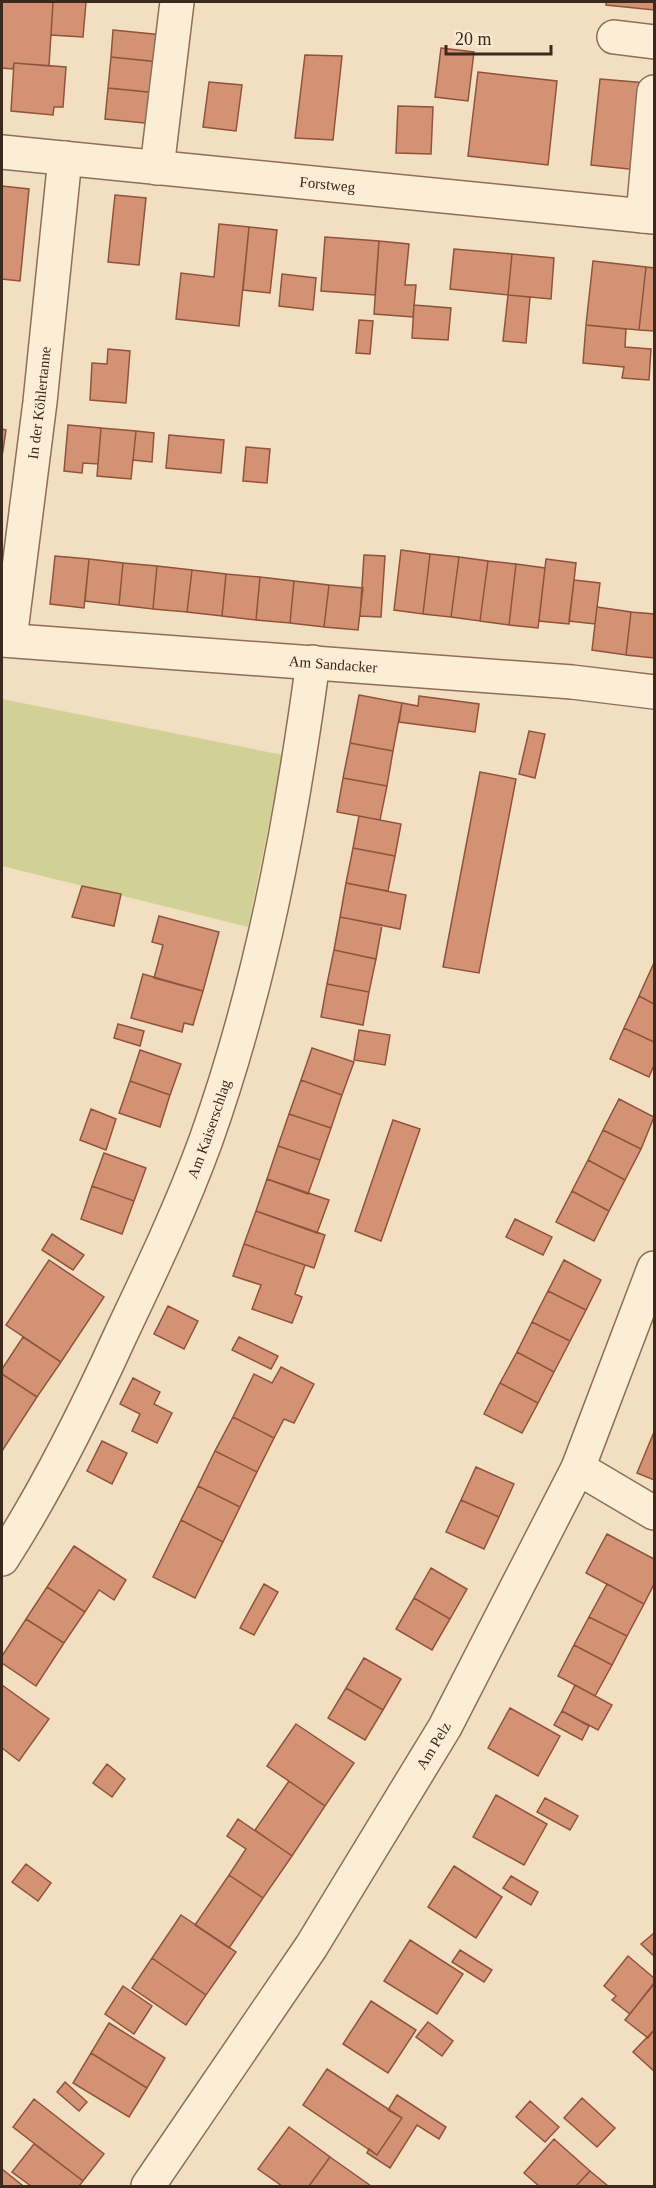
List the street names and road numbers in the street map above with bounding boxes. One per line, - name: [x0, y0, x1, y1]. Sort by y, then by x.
- street label: Forstweg: [299, 174, 356, 195]
- street label: In der Köhlertanne: [25, 345, 54, 460]
- street label: Am Sandacker: [288, 653, 378, 676]
- street label: Am Kaiserschlag: [184, 1077, 234, 1181]
- street label: Am Pelz: [413, 1719, 454, 1772]

